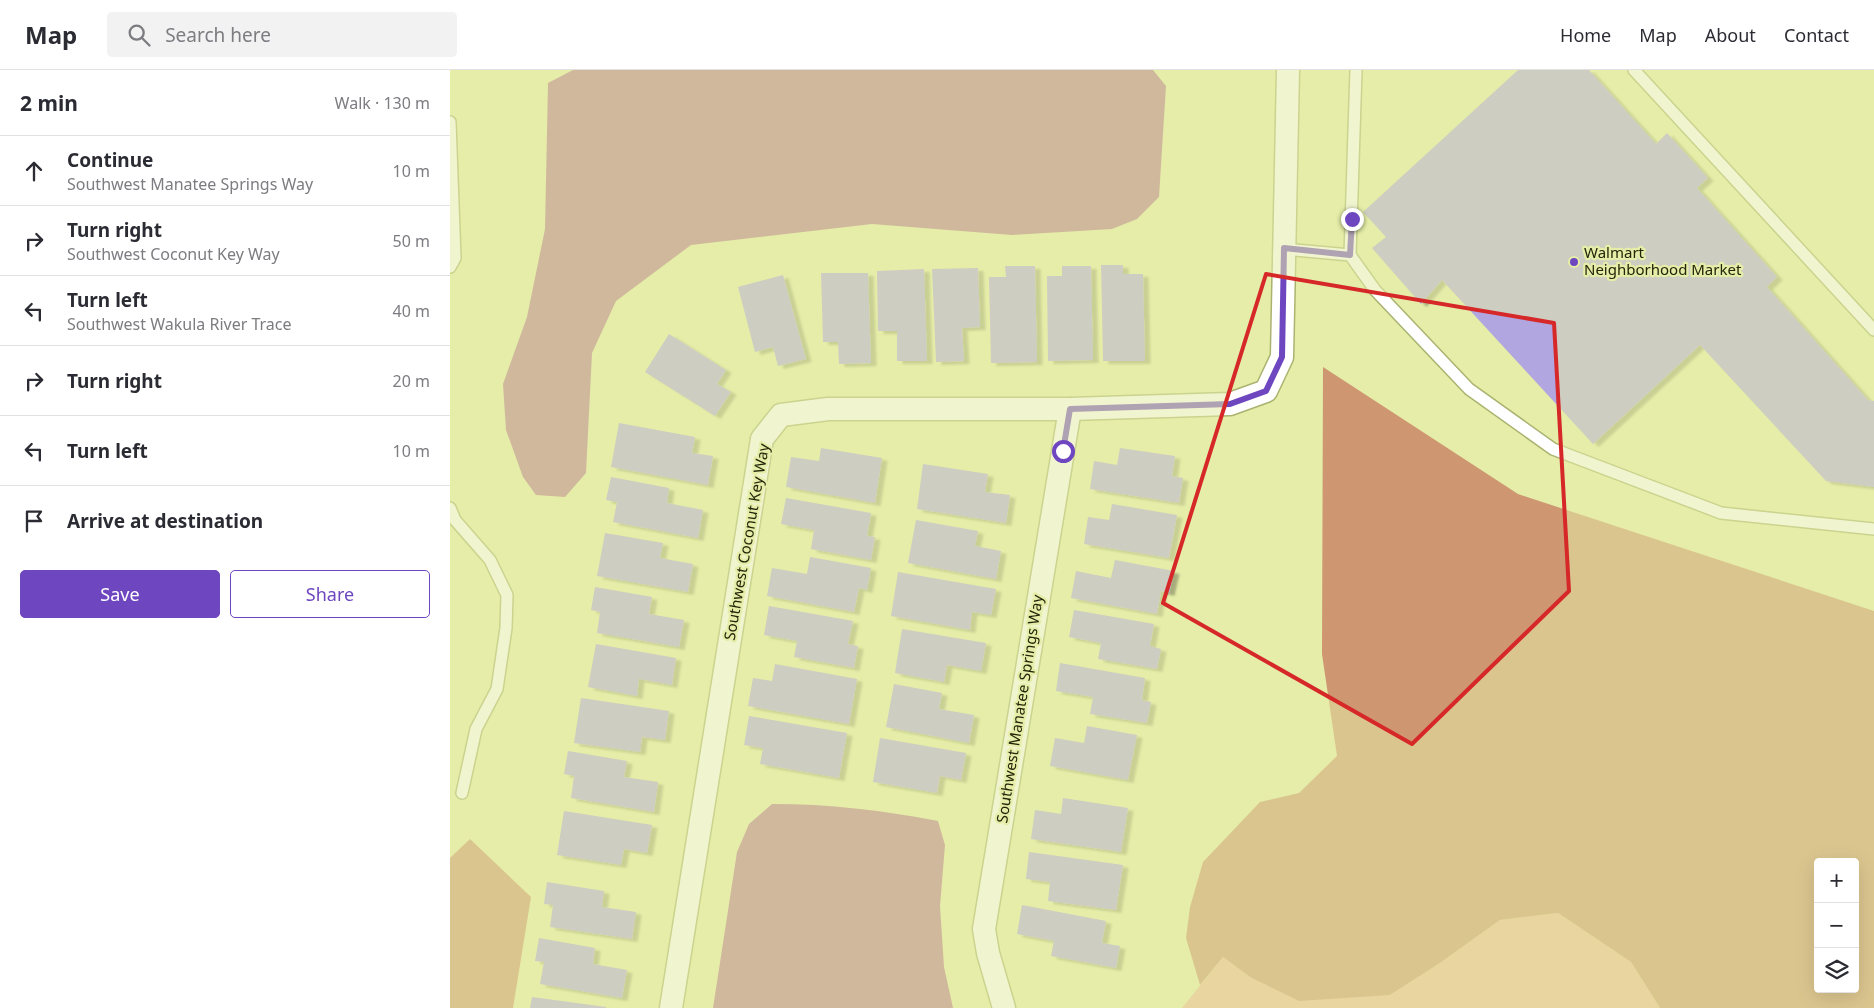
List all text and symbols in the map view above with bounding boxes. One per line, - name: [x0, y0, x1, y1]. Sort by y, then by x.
- search box: [107, 12, 457, 57]
- text: Map: [25, 18, 77, 51]
- icon: search: [125, 21, 153, 49]
- text: Search here: [165, 22, 271, 48]
- text: Home: [1560, 23, 1611, 47]
- text: Map: [1639, 23, 1677, 47]
- text: About: [1705, 23, 1756, 47]
- text: Contact: [1784, 23, 1849, 47]
- text: 2 min: [20, 89, 78, 117]
- text: Walk · 130 m: [335, 92, 430, 114]
- text: Continue: [67, 147, 153, 173]
- icon: ahead: [20, 157, 48, 185]
- text: 10 m: [393, 160, 430, 182]
- text: Southwest Manatee Springs Way: [67, 173, 313, 195]
- route end: [1341, 208, 1364, 231]
- text: Turn right: [67, 217, 162, 243]
- icon: right: [20, 227, 48, 255]
- text: 50 m: [393, 230, 430, 252]
- place label: Walmart Neighborhood Market: [1584, 242, 1742, 279]
- text: Southwest Coconut Key Way: [67, 243, 280, 265]
- marker: Walmart Neighborhood Market: [1568, 256, 1580, 268]
- text: Turn left: [67, 287, 148, 313]
- icon: left: [20, 297, 48, 325]
- text: 40 m: [393, 300, 430, 322]
- text: Southwest Wakula River Trace: [67, 313, 292, 335]
- icon: right: [20, 367, 48, 395]
- text: Turn right: [67, 368, 162, 394]
- text: 20 m: [393, 370, 430, 392]
- icon: left: [20, 437, 48, 465]
- text: Turn left: [67, 438, 148, 464]
- text: 10 m: [393, 440, 430, 462]
- route start: [1052, 440, 1075, 463]
- street label: Southwest Coconut Key Way: [719, 442, 773, 642]
- icon: arrive: [20, 507, 48, 535]
- text: Arrive at destination: [67, 508, 263, 534]
- button: Save: [20, 570, 220, 618]
- button: Share: [230, 570, 430, 618]
- street label: Southwest Manatee Springs Way: [991, 593, 1047, 824]
- map controls: [1814, 858, 1859, 993]
- button: +: [1814, 858, 1859, 903]
- button: −: [1814, 903, 1859, 948]
- button: layers: [1814, 948, 1859, 993]

